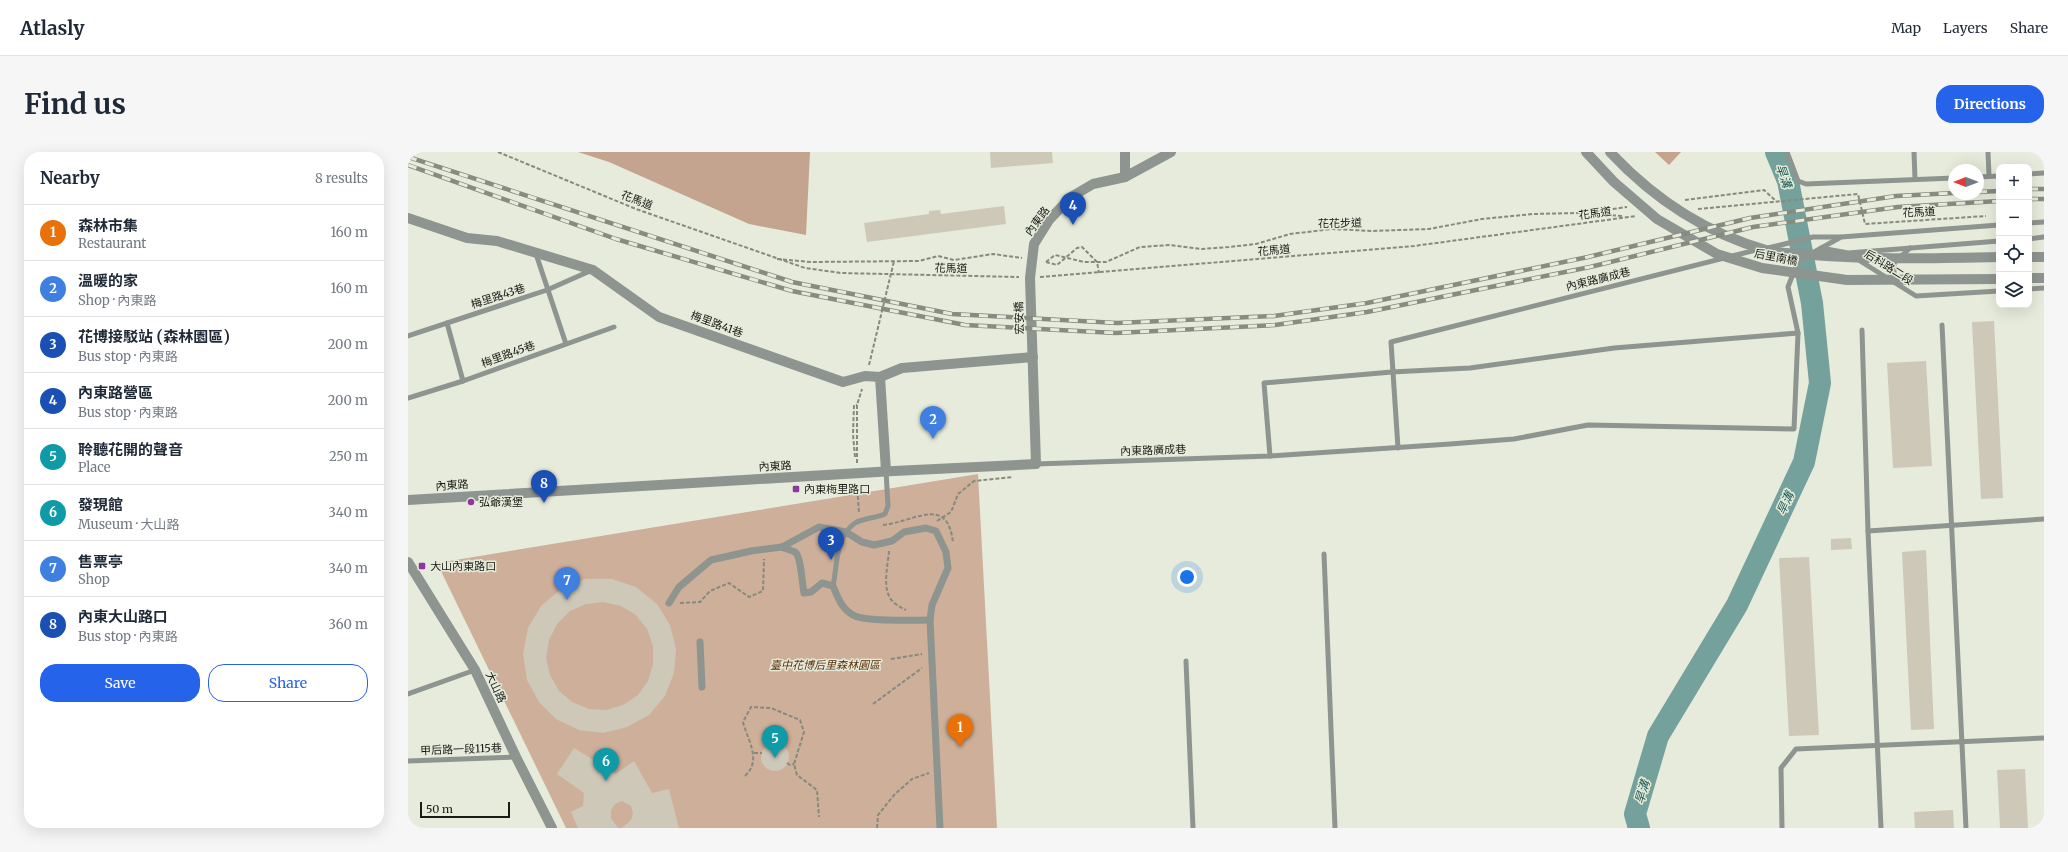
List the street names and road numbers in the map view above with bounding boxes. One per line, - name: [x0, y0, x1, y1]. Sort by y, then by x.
- street label: 花馬道: [619, 188, 655, 212]
- street label: 內東路: [1022, 204, 1052, 238]
- street label: 花馬道: [1578, 204, 1612, 222]
- street label: 花馬道: [1902, 204, 1936, 220]
- street label: 花花步道: [1318, 216, 1362, 230]
- street label: 花馬道: [1257, 242, 1291, 258]
- street label: 后里南橋: [1753, 246, 1799, 268]
- street label: 后科路二段: [1862, 246, 1916, 288]
- street label: 花馬道: [934, 261, 968, 275]
- street label: 內東路廣成巷: [1564, 264, 1632, 294]
- street label: 梅里路43巷: [469, 281, 527, 311]
- street label: 宏安橋: [1011, 301, 1027, 335]
- street label: 梅里路41巷: [689, 308, 745, 340]
- street label: 梅里路45巷: [479, 338, 537, 370]
- street label: 內東路廣成巷: [1120, 442, 1186, 458]
- street label: 內東路: [758, 458, 792, 474]
- street label: 內東路: [435, 477, 469, 493]
- street label: 大山路: [483, 669, 509, 705]
- street label: 甲后路一段115巷: [420, 741, 502, 757]

